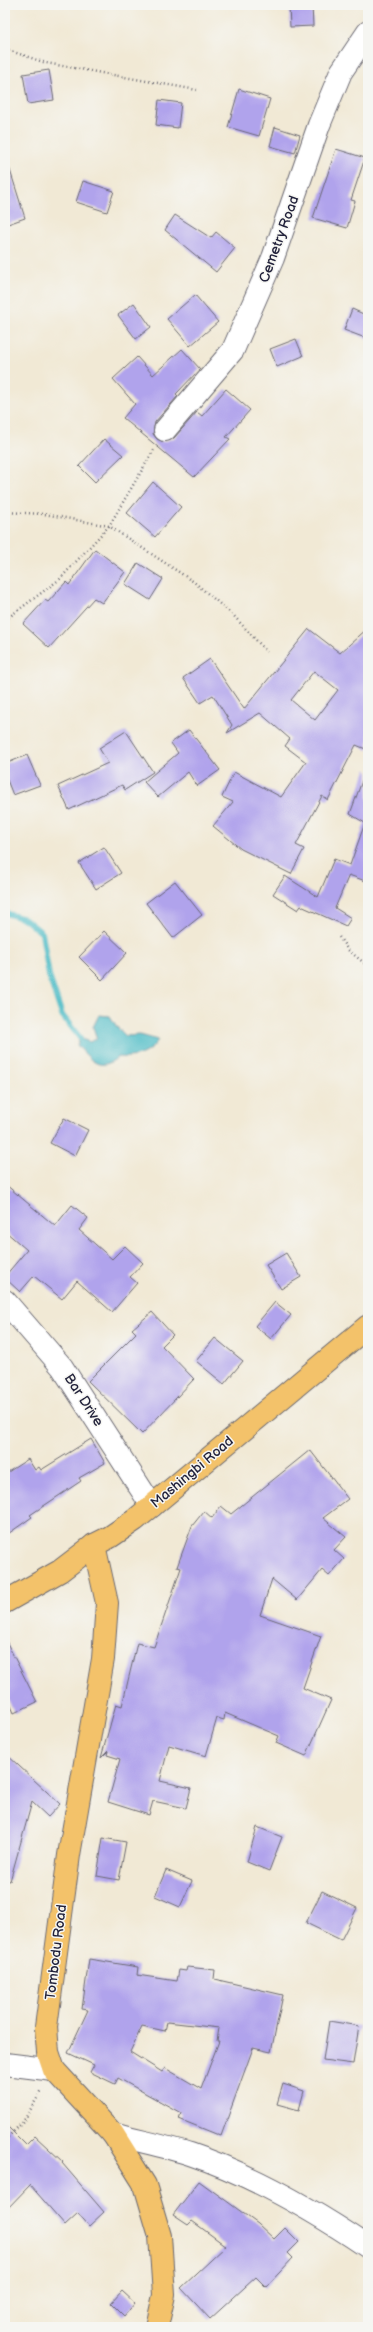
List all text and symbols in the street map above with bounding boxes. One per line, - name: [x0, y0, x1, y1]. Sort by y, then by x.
- street label: Cemetry Road: [255, 193, 303, 285]
- street label: Bar Drive: [61, 1371, 107, 1429]
- street label: Mashingbi Road: [147, 1432, 237, 1512]
- street label: Tombodu Road: [42, 1903, 70, 2001]

